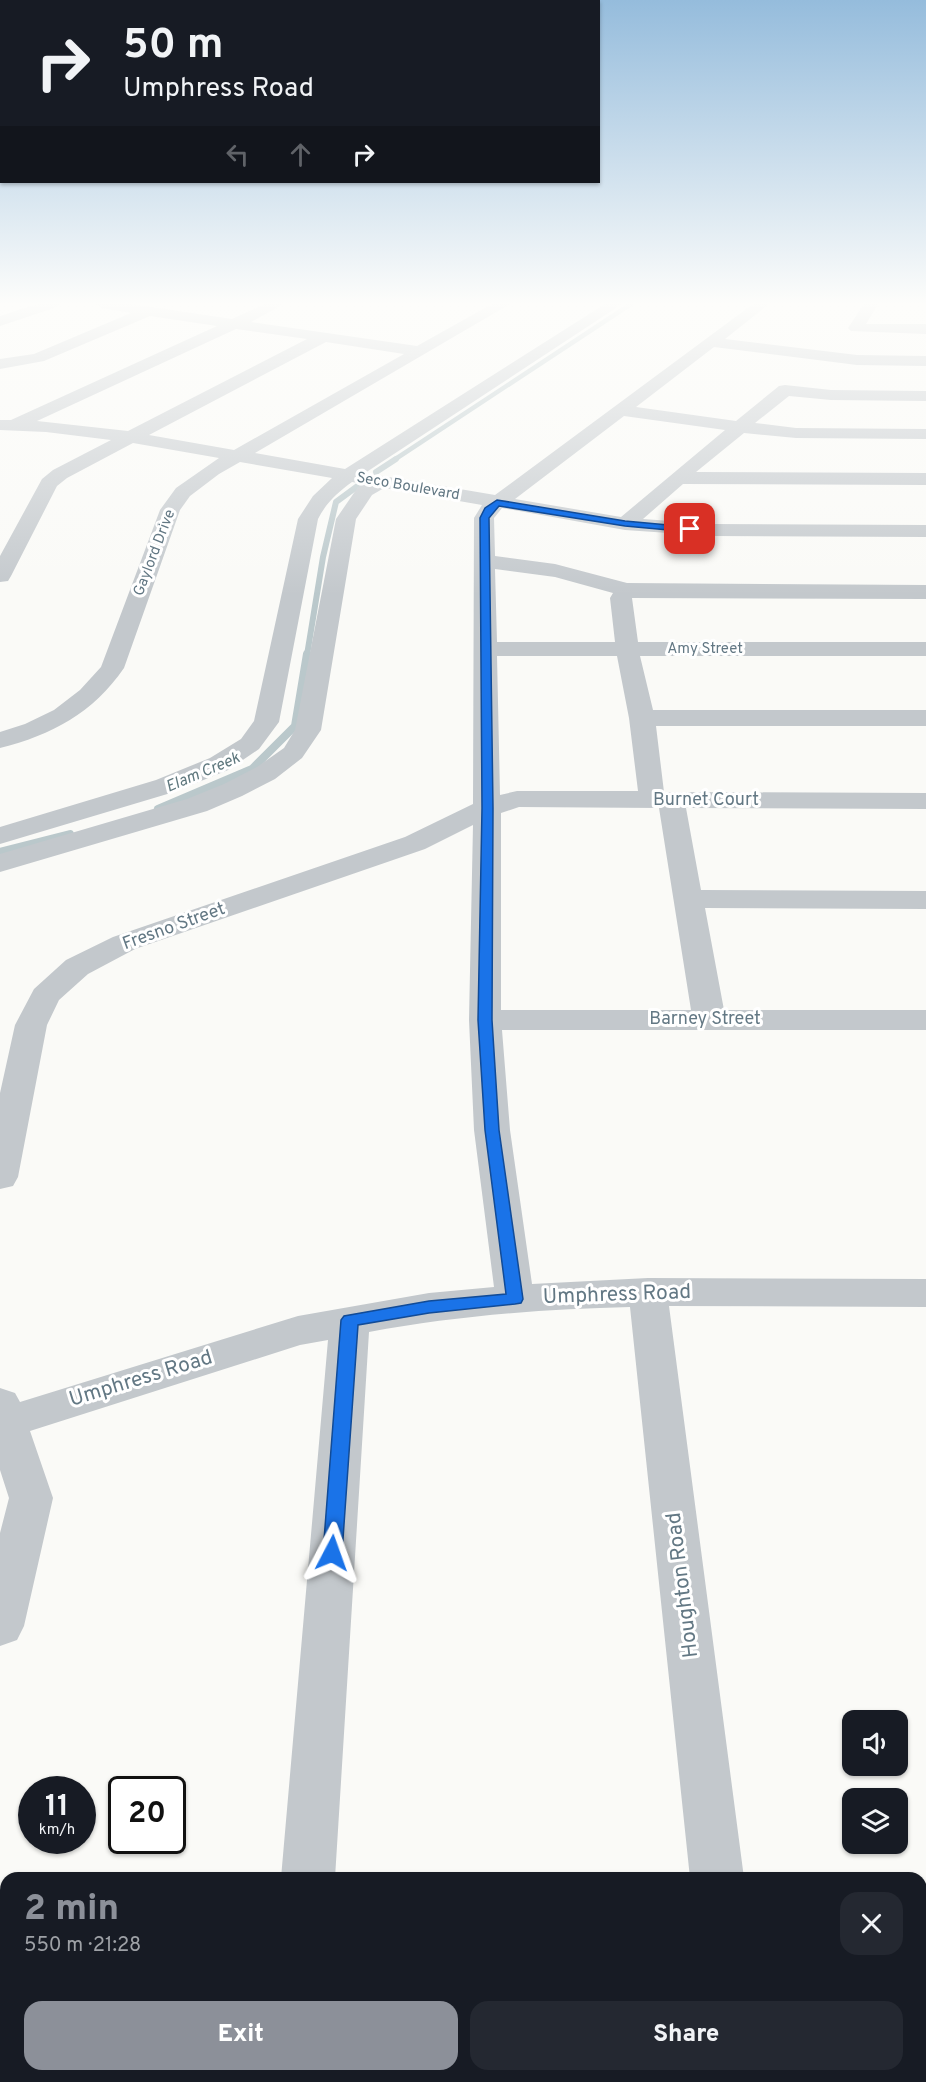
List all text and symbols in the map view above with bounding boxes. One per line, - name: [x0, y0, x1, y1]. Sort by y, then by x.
- text: 50 m: [123, 20, 224, 73]
- icon: right: [24, 24, 102, 102]
- text: Umphress Road: [123, 72, 314, 106]
- icon: left: [221, 138, 254, 171]
- icon: ahead: [284, 138, 317, 171]
- icon: right: [347, 138, 380, 171]
- street label: Seco Boulevard: [355, 469, 461, 505]
- pin: [664, 503, 715, 554]
- street label: Gaylord Drive: [130, 507, 180, 599]
- icon: arrive: [673, 512, 706, 545]
- street label: Amy Street: [667, 640, 743, 659]
- water label: Elam Creek: [163, 748, 244, 798]
- street label: Burnet Court: [653, 789, 759, 812]
- street label: Fresno Street: [120, 898, 228, 956]
- street label: Barney Street: [649, 1008, 761, 1031]
- street label: Umphress Road: [542, 1279, 692, 1311]
- street label: Umphress Road: [66, 1344, 216, 1414]
- street label: Houghton Road: [661, 1511, 705, 1659]
- position arrow: [300, 1521, 364, 1585]
- map controls: [842, 1710, 908, 1854]
- button: sound: [842, 1710, 908, 1776]
- speed limit sign: 20: [108, 1776, 186, 1854]
- button: layers: [842, 1788, 908, 1854]
- text: 11: [45, 1789, 69, 1826]
- text: km/h: [39, 1821, 75, 1840]
- text: 2 min: [24, 1887, 119, 1933]
- button: close: [840, 1892, 903, 1955]
- text: 550 m · 21:28: [24, 1933, 141, 1959]
- button: Exit: [24, 2001, 458, 2070]
- button: Share: [470, 2001, 903, 2070]

